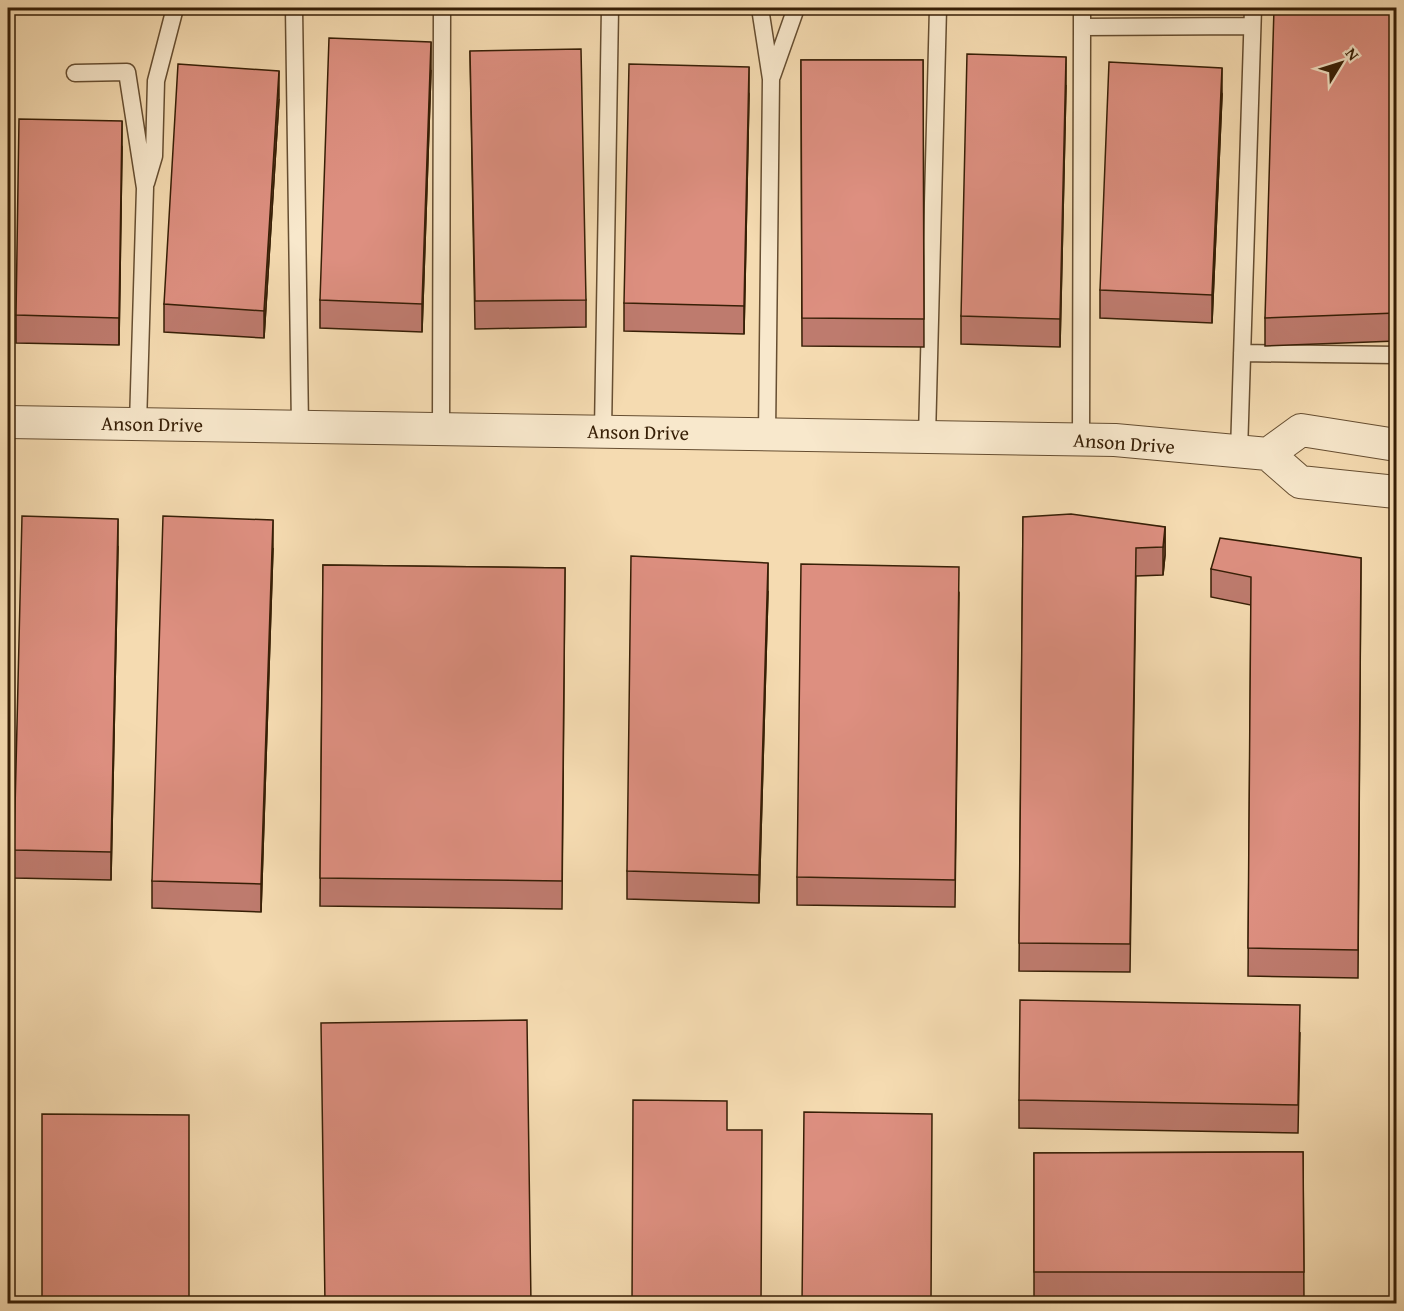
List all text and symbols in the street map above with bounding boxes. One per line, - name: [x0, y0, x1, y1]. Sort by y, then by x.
- north arrow: [1311, 33, 1371, 93]
- text: N: [1340, 42, 1366, 66]
- street label: Anson Drive: [101, 408, 203, 439]
- street label: Anson Drive: [587, 416, 689, 447]
- street label: Anson Drive: [1072, 424, 1176, 461]

